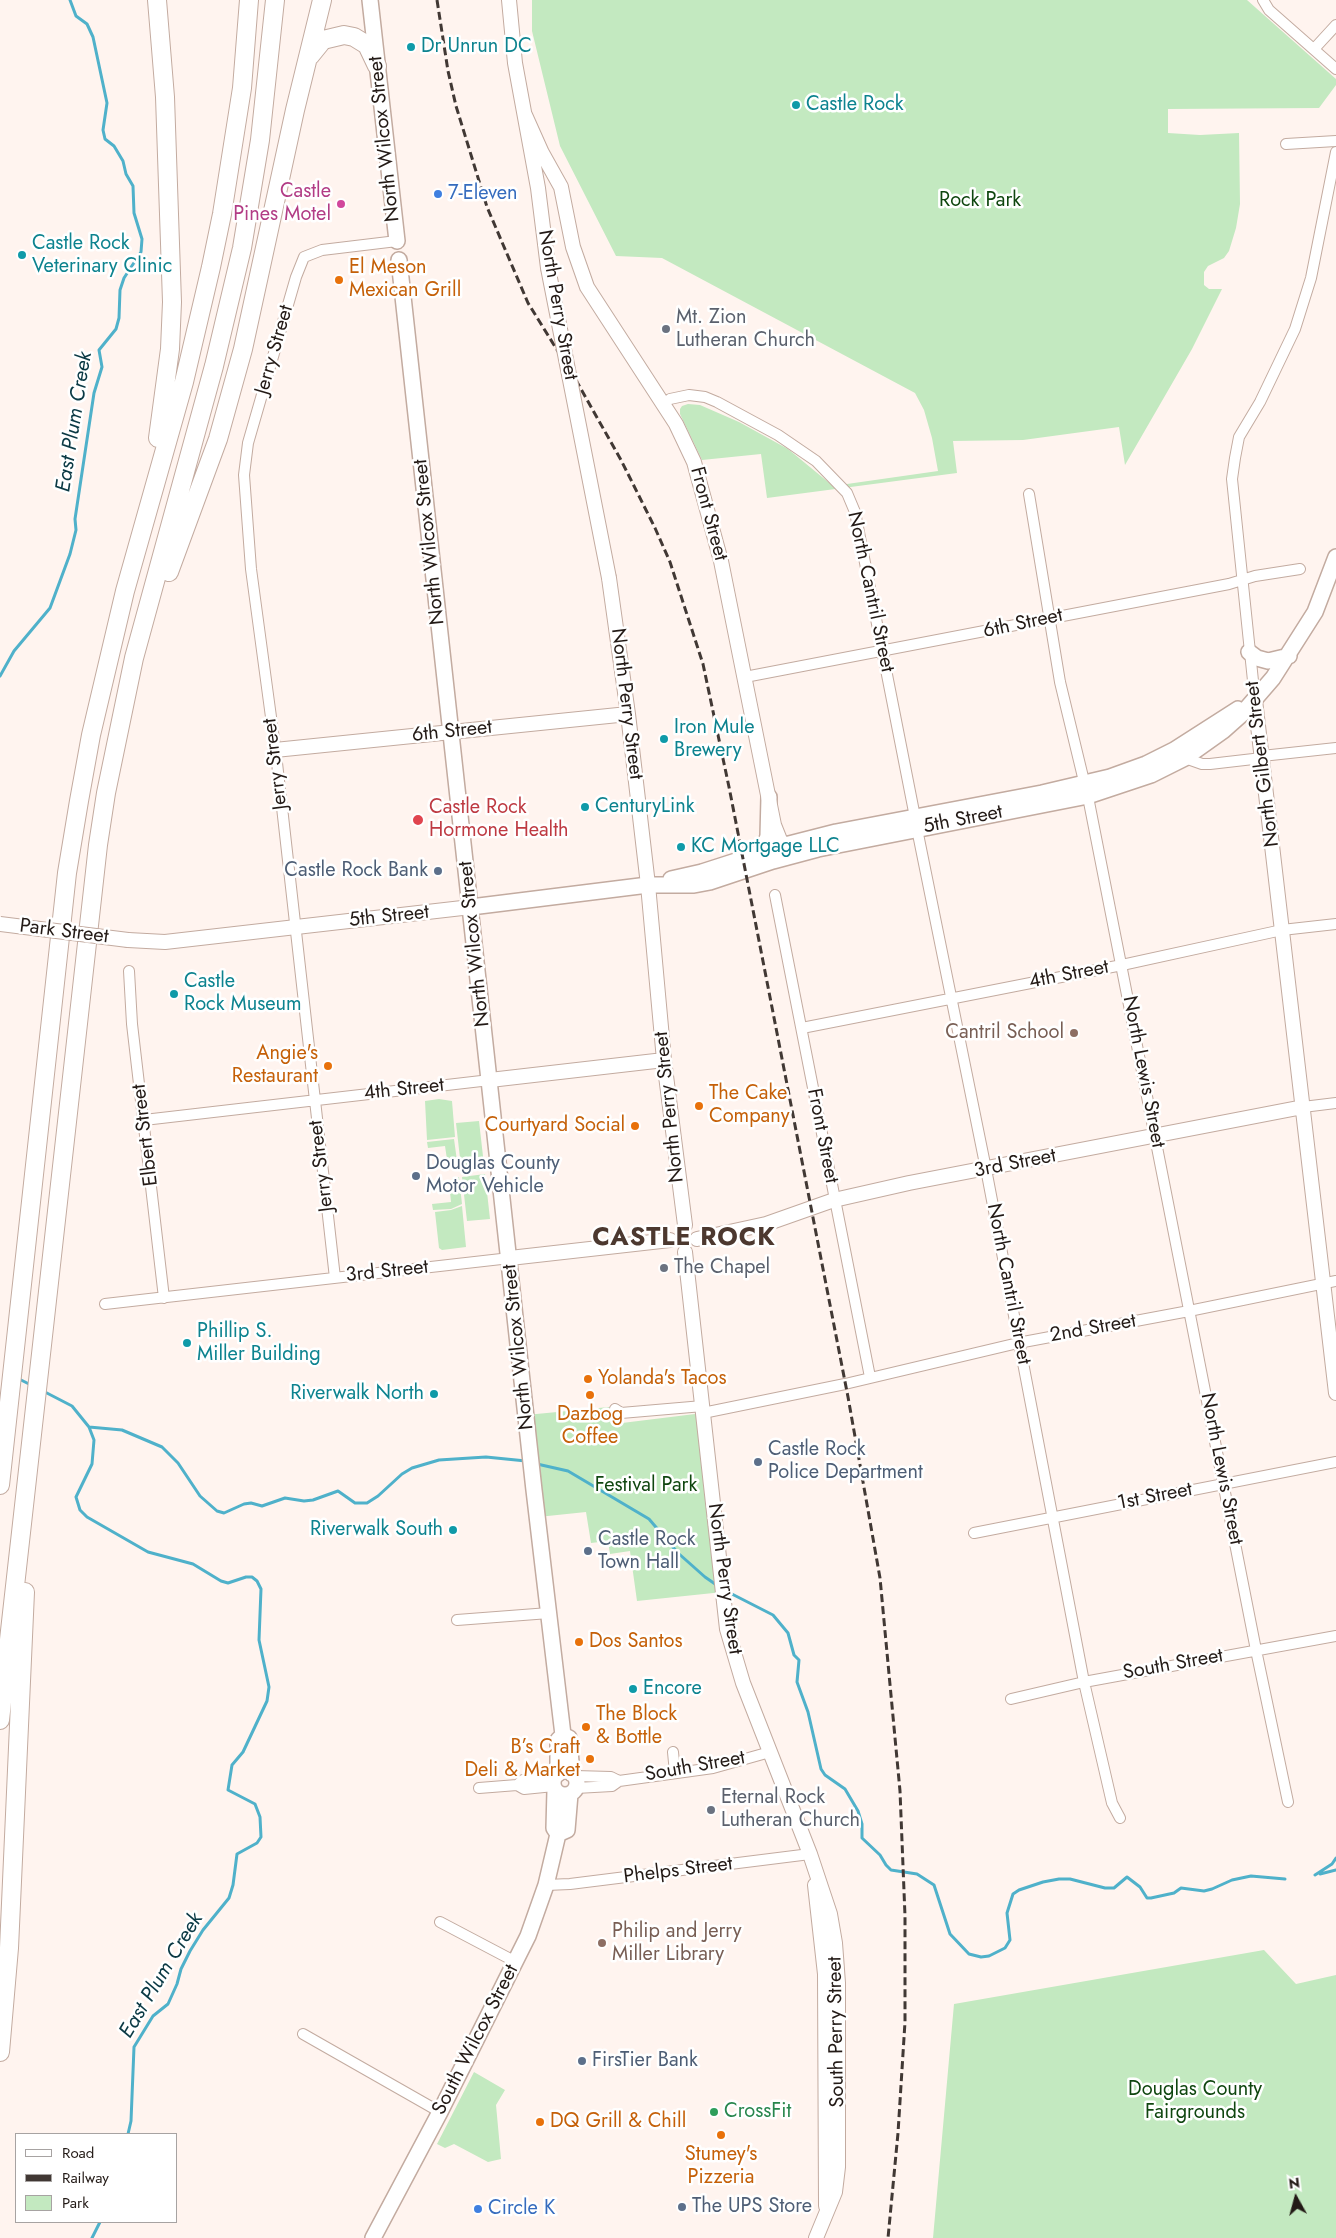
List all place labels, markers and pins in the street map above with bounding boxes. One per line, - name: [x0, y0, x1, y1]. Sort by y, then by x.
- place label: Dr Unrun DC: [421, 35, 532, 59]
- marker: Dr Unrun DC: [405, 41, 417, 53]
- place label: Castle Rock: [806, 93, 904, 117]
- marker: Castle Rock: [790, 99, 802, 111]
- place label: Castle Pines Motel: [233, 180, 331, 227]
- place label: 7-Eleven: [448, 182, 518, 206]
- marker: 7-Eleven: [432, 188, 444, 200]
- marker: Castle Pines Motel: [335, 198, 347, 210]
- place label: Castle Rock Veterinary Clinic: [32, 232, 172, 279]
- marker: Castle Rock Veterinary Clinic: [16, 249, 28, 261]
- place label: El Meson Mexican Grill: [349, 256, 461, 303]
- marker: El Meson Mexican Grill: [333, 274, 345, 286]
- place label: Mt. Zion Lutheran Church: [676, 306, 815, 353]
- marker: Mt. Zion Lutheran Church: [660, 323, 672, 335]
- place label: Iron Mule Brewery: [674, 716, 754, 763]
- marker: Iron Mule Brewery: [658, 733, 670, 745]
- place label: CenturyLink: [595, 795, 695, 819]
- place label: Castle Rock Hormone Health: [429, 796, 569, 843]
- marker: CenturyLink: [579, 801, 591, 813]
- marker: Castle Rock Hormone Health: [411, 813, 425, 827]
- place label: KC Mortgage LLC: [691, 835, 840, 859]
- marker: KC Mortgage LLC: [675, 841, 687, 853]
- place label: Castle Rock Bank: [284, 859, 428, 883]
- marker: Castle Rock Bank: [432, 865, 444, 877]
- place label: Castle Rock Museum: [184, 970, 302, 1017]
- marker: Castle Rock Museum: [168, 988, 180, 1000]
- place label: Cantril School: [945, 1021, 1064, 1045]
- marker: Cantril School: [1068, 1027, 1080, 1039]
- place label: Angie's Restaurant: [232, 1042, 318, 1089]
- marker: Angie's Restaurant: [322, 1060, 334, 1072]
- place label: The Cake Company: [709, 1082, 789, 1129]
- marker: The Cake Company: [693, 1100, 705, 1112]
- place label: Courtyard Social: [485, 1114, 625, 1138]
- marker: Courtyard Social: [629, 1120, 641, 1132]
- place label: Douglas County Motor Vehicle: [426, 1152, 560, 1199]
- marker: Douglas County Motor Vehicle: [410, 1170, 422, 1182]
- place label: The Chapel: [674, 1256, 770, 1280]
- marker: The Chapel: [658, 1262, 670, 1274]
- place label: Phillip S. Miller Building: [197, 1320, 321, 1367]
- marker: Phillip S. Miller Building: [181, 1337, 193, 1349]
- place label: Yolanda's Tacos: [598, 1367, 726, 1391]
- marker: Yolanda's Tacos: [582, 1373, 594, 1385]
- place label: Riverwalk North: [290, 1382, 424, 1406]
- marker: Riverwalk North: [428, 1388, 440, 1400]
- marker: Dazbog Coffee: [584, 1389, 596, 1401]
- place label: Dazbog Coffee: [557, 1403, 623, 1450]
- place label: Castle Rock Police Department: [768, 1438, 923, 1485]
- marker: Castle Rock Police Department: [752, 1456, 764, 1468]
- place label: Riverwalk South: [310, 1518, 443, 1542]
- marker: Riverwalk South: [447, 1524, 459, 1536]
- place label: Castle Rock Town Hall: [598, 1528, 696, 1575]
- marker: Castle Rock Town Hall: [582, 1545, 594, 1557]
- place label: Dos Santos: [589, 1630, 682, 1654]
- marker: Dos Santos: [573, 1636, 585, 1648]
- place label: Encore: [643, 1677, 702, 1701]
- marker: Encore: [627, 1683, 639, 1695]
- place label: The Block & Bottle: [596, 1703, 677, 1750]
- marker: The Block & Bottle: [580, 1721, 592, 1733]
- place label: B’s Craft Deli & Market: [465, 1736, 580, 1783]
- marker: B’s Craft Deli & Market: [584, 1753, 596, 1765]
- place label: Eternal Rock Lutheran Church: [721, 1786, 860, 1833]
- marker: Eternal Rock Lutheran Church: [705, 1804, 717, 1816]
- place label: Philip and Jerry Miller Library: [612, 1920, 742, 1967]
- marker: Philip and Jerry Miller Library: [596, 1937, 608, 1949]
- place label: FirsTier Bank: [592, 2049, 698, 2073]
- marker: FirsTier Bank: [576, 2055, 588, 2067]
- place label: CrossFit: [724, 2100, 791, 2124]
- marker: CrossFit: [708, 2106, 720, 2118]
- place label: DQ Grill & Chill: [550, 2110, 686, 2134]
- marker: DQ Grill & Chill: [534, 2116, 546, 2128]
- marker: Stumey's Pizzeria: [715, 2129, 727, 2141]
- place label: Stumey's Pizzeria: [685, 2143, 757, 2190]
- place label: The UPS Store: [692, 2195, 812, 2219]
- place label: Circle K: [488, 2197, 555, 2221]
- marker: The UPS Store: [676, 2201, 688, 2213]
- marker: Circle K: [472, 2203, 484, 2215]

